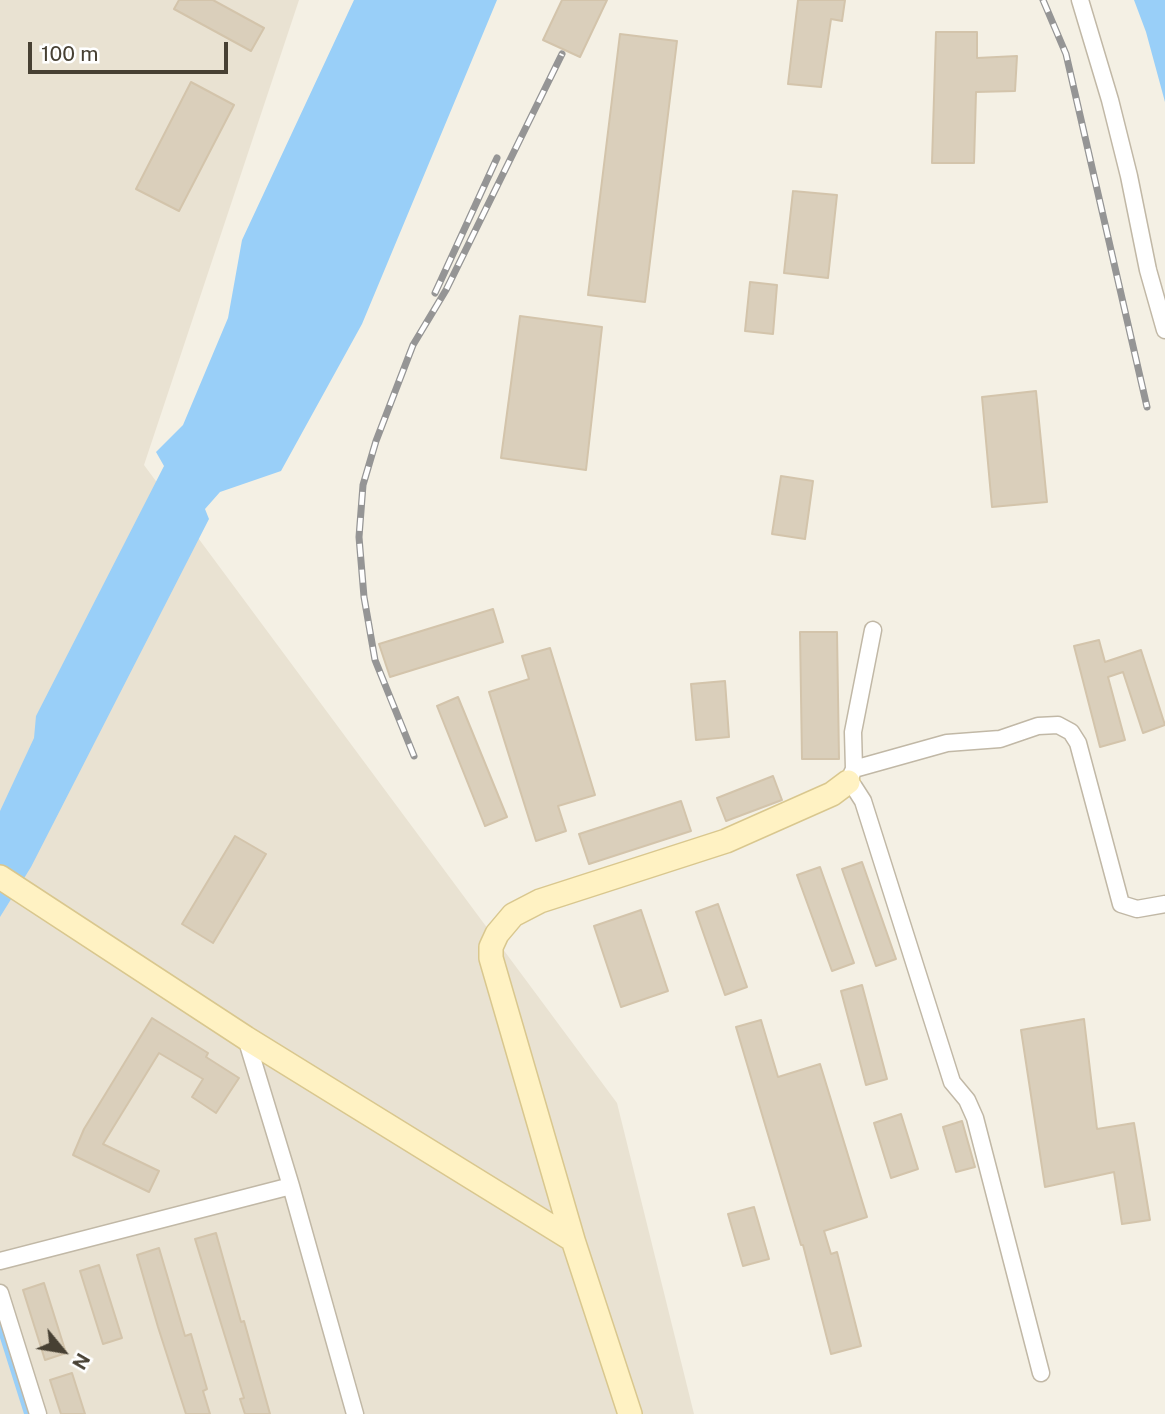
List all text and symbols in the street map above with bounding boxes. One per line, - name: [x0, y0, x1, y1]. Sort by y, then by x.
- scale bar: [32, 28, 231, 72]
- text: 100 m: [41, 41, 98, 66]
- north arrow: [28, 1316, 98, 1386]
- text: N: [68, 1350, 94, 1373]

